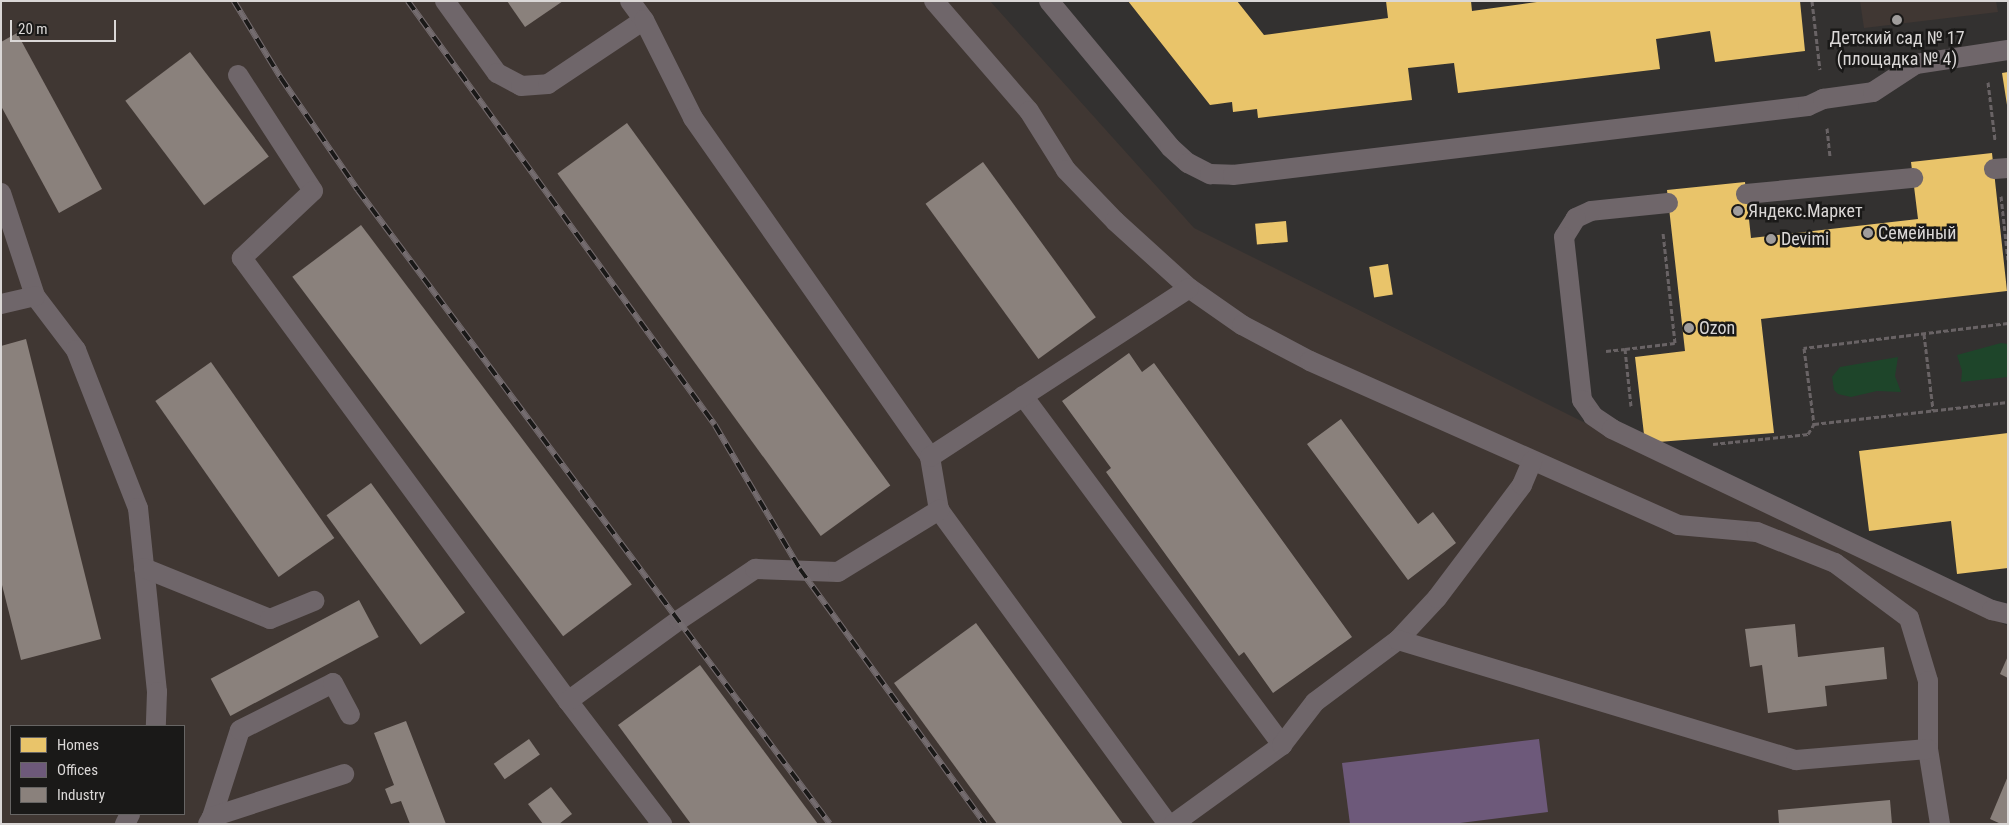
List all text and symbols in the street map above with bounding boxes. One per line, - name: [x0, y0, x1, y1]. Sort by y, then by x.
- scale bar: [12, 10, 119, 42]
- marker: Детский сад № 17 (площадка № 4): [1891, 14, 1903, 26]
- text: 20 m: [18, 20, 48, 38]
- place label: Детский сад № 17 (площадка № 4): [1829, 28, 1965, 70]
- place label: Яндекс.Маркет: [1748, 200, 1863, 222]
- marker: Яндекс.Маркет: [1732, 205, 1744, 217]
- place label: Семейный: [1878, 222, 1956, 244]
- marker: Семейный: [1862, 227, 1874, 239]
- place label: Devimi: [1781, 228, 1829, 250]
- marker: Devimi: [1765, 233, 1777, 245]
- place label: Ozon: [1699, 317, 1735, 339]
- marker: Ozon: [1683, 322, 1695, 334]
- legend: [10, 725, 185, 815]
- text: Homes: [57, 736, 99, 754]
- text: Offices: [57, 761, 98, 779]
- text: Industry: [57, 786, 105, 804]

